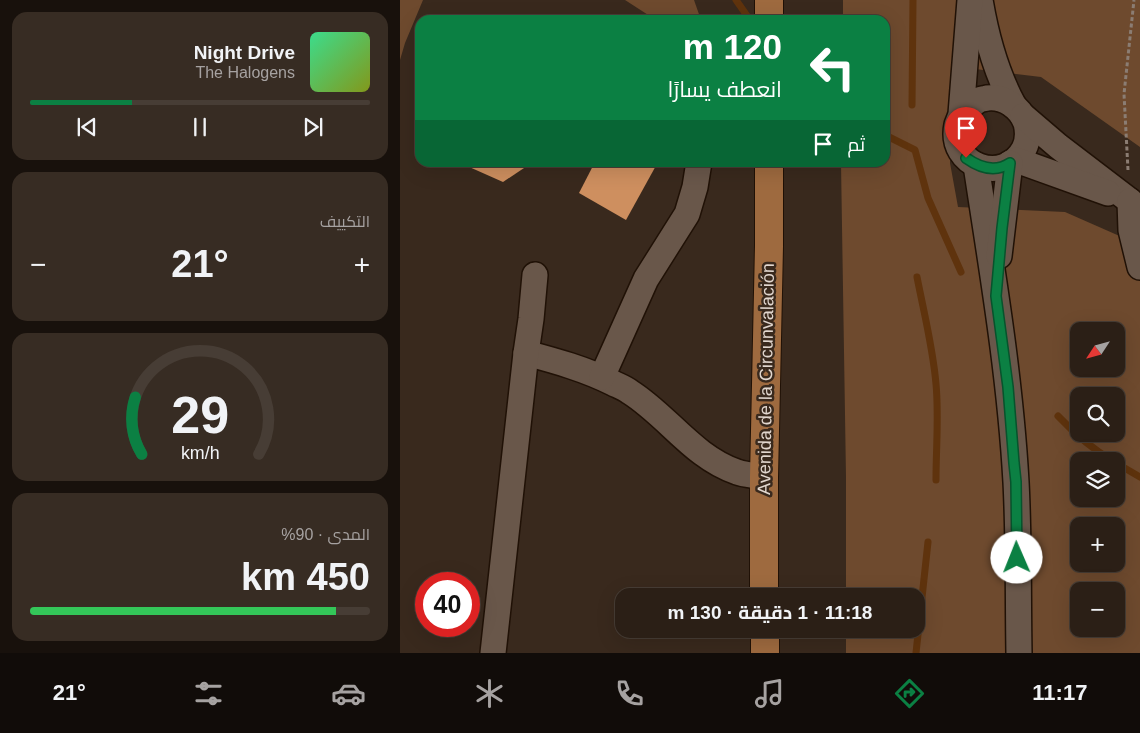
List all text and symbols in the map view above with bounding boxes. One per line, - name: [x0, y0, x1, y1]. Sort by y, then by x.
- text: 120 m: [683, 27, 782, 66]
- icon: left: [800, 35, 865, 100]
- text: Night Drive: [194, 42, 295, 63]
- text: The Halogens: [195, 64, 295, 81]
- text: انعطف يسارًا: [667, 77, 782, 102]
- pin: [945, 107, 987, 158]
- icon: previous: [73, 113, 101, 141]
- icon: pause: [186, 113, 214, 141]
- icon: next: [299, 113, 327, 141]
- icon: arrive: [952, 114, 980, 142]
- icon: arrive: [809, 130, 837, 158]
- text: ثم: [847, 134, 865, 155]
- text: التكييف: [320, 213, 370, 230]
- text: 21°: [171, 243, 229, 285]
- text: −: [30, 249, 46, 280]
- text: +: [354, 249, 370, 280]
- street label: Avenida de la Circunvalación: [754, 263, 778, 495]
- north arrow: [1070, 322, 1125, 378]
- map controls: [1070, 322, 1125, 637]
- text: 29: [171, 386, 229, 444]
- button: search: [1070, 387, 1125, 442]
- text: km/h: [181, 443, 219, 463]
- button: layers: [1070, 452, 1125, 507]
- button: +: [1070, 517, 1125, 572]
- text: المدى · 90%: [281, 526, 370, 543]
- position arrow: [990, 531, 1042, 583]
- text: 450 km: [241, 556, 370, 598]
- speed limit sign: 40: [415, 572, 480, 637]
- button: −: [1070, 582, 1125, 637]
- text: 11:18 · 1 دقيقة · 130 m: [668, 602, 872, 623]
- icon: filters: [191, 676, 226, 711]
- icon: car: [331, 676, 366, 711]
- icon: climate: [472, 676, 507, 711]
- icon: phone: [612, 676, 647, 711]
- icon: music: [752, 676, 787, 711]
- icon: directions: [892, 676, 927, 711]
- text: 21°: [53, 680, 86, 705]
- text: 11:17: [1032, 680, 1087, 705]

